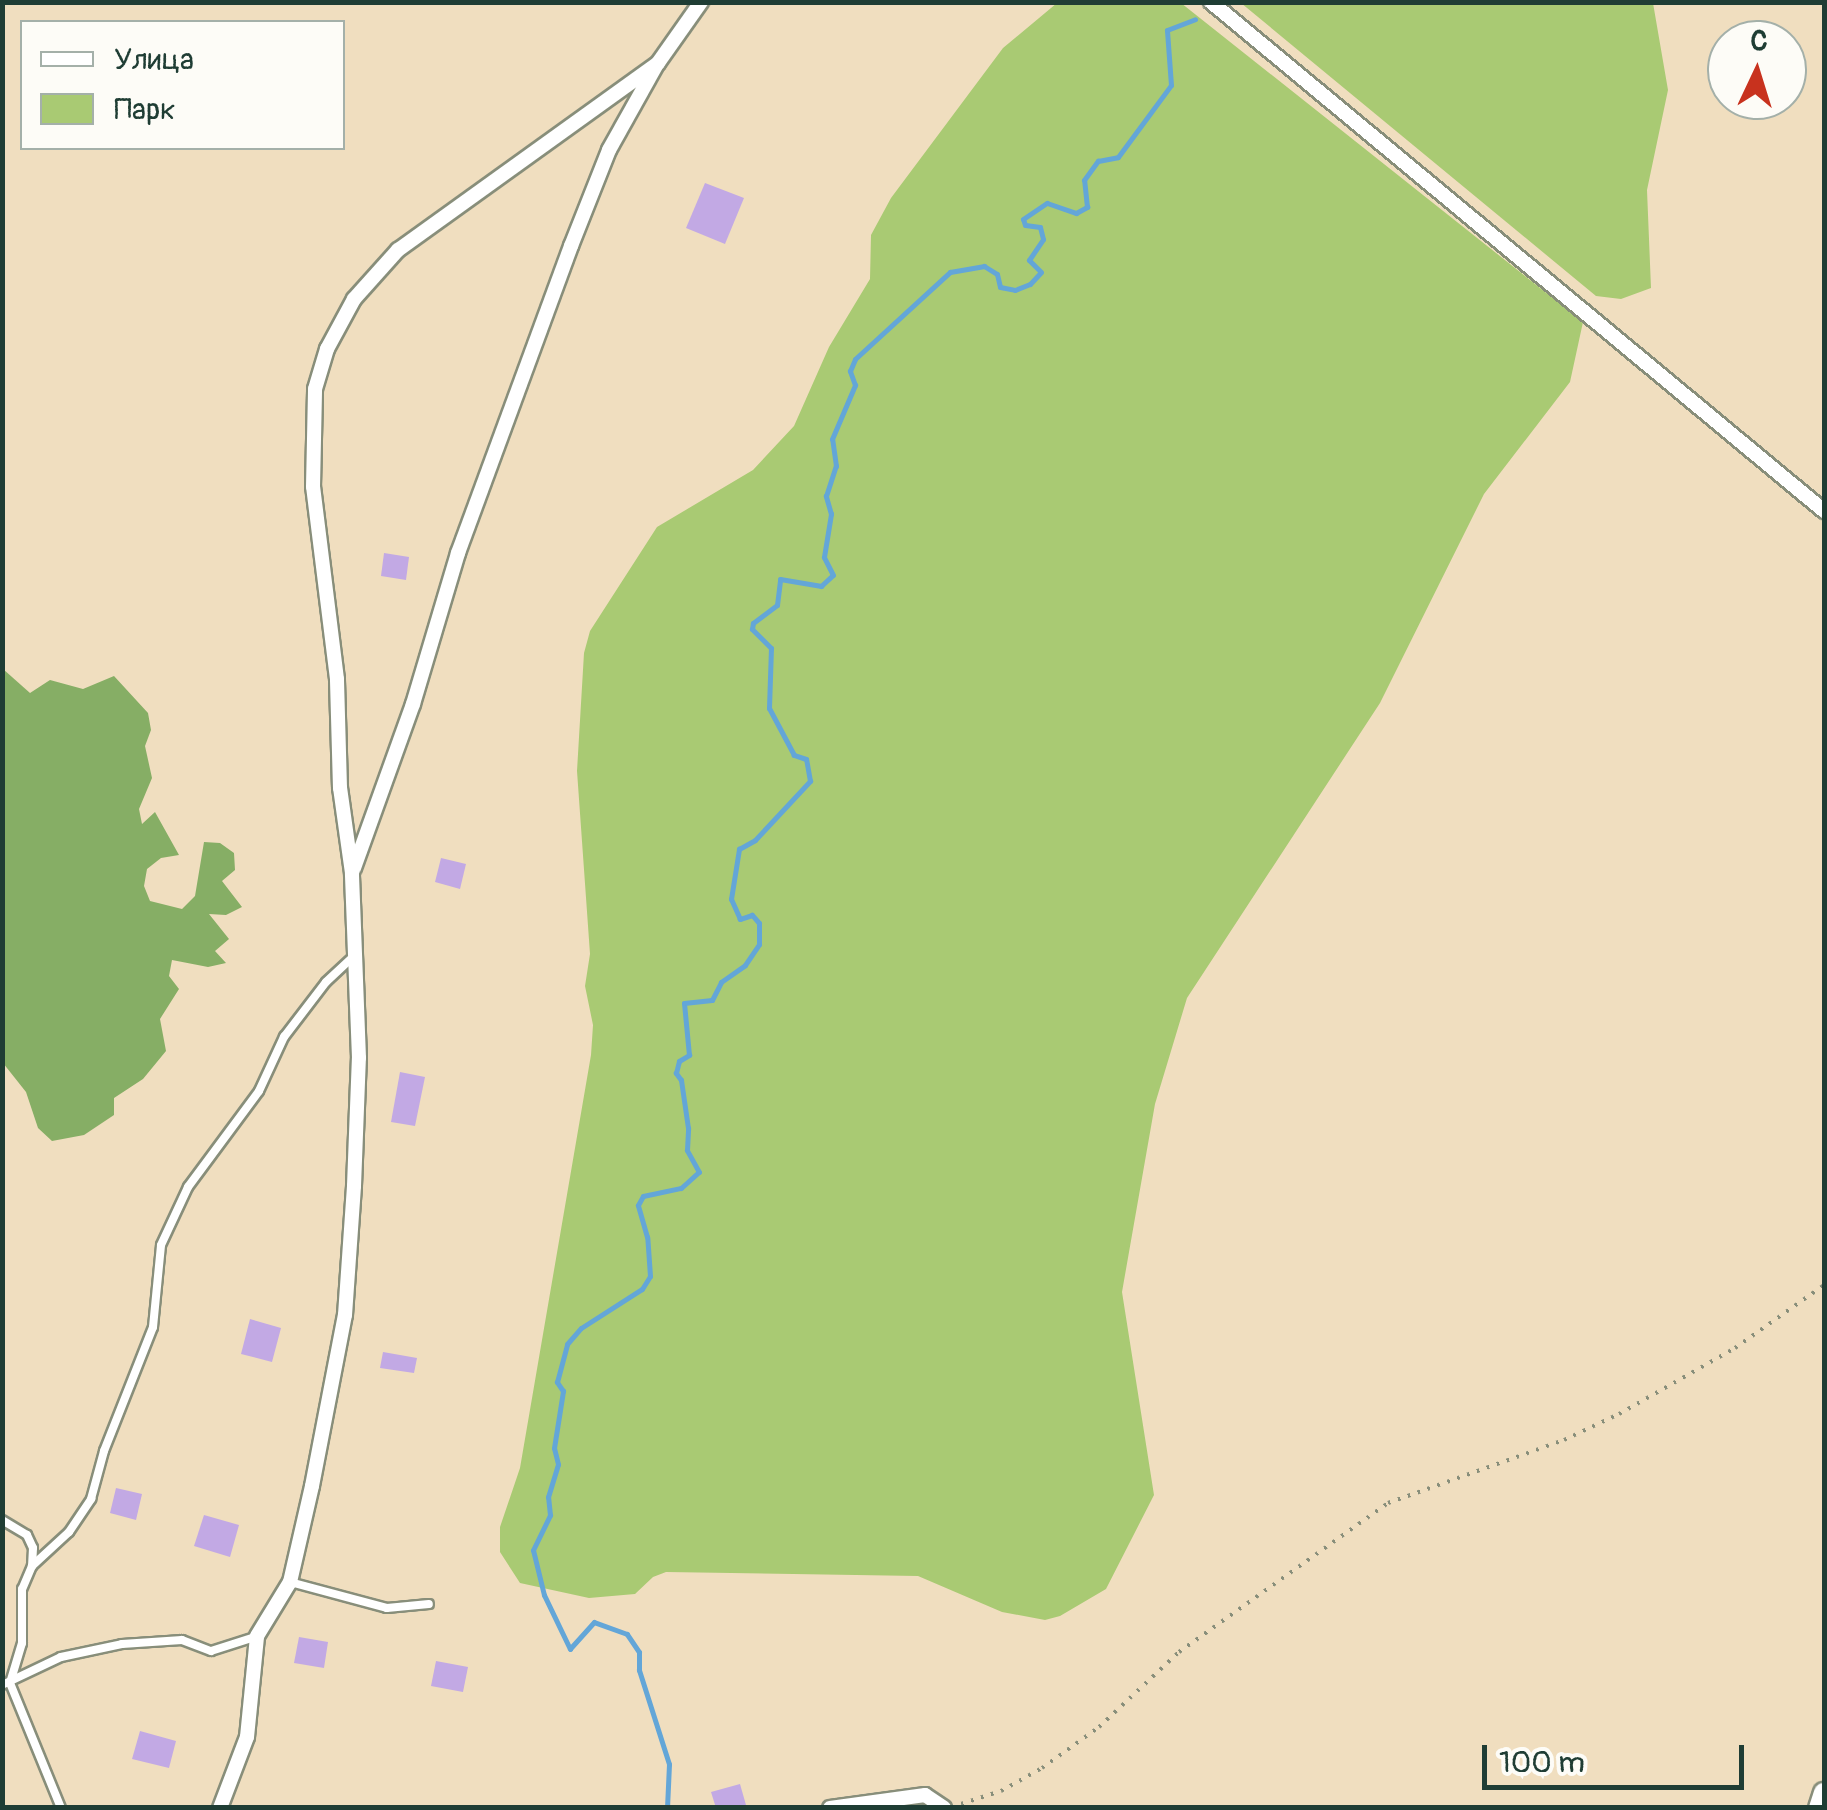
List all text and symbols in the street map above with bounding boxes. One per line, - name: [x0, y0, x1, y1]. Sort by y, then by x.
- legend: [20, 20, 345, 150]
- north arrow: [1707, 20, 1807, 120]
- text: С: [1749, 24, 1769, 60]
- text: Улица: [114, 41, 194, 78]
- text: Парк: [114, 91, 176, 128]
- scale bar: [1487, 1725, 1750, 1787]
- text: 100 m: [1499, 1744, 1585, 1781]

